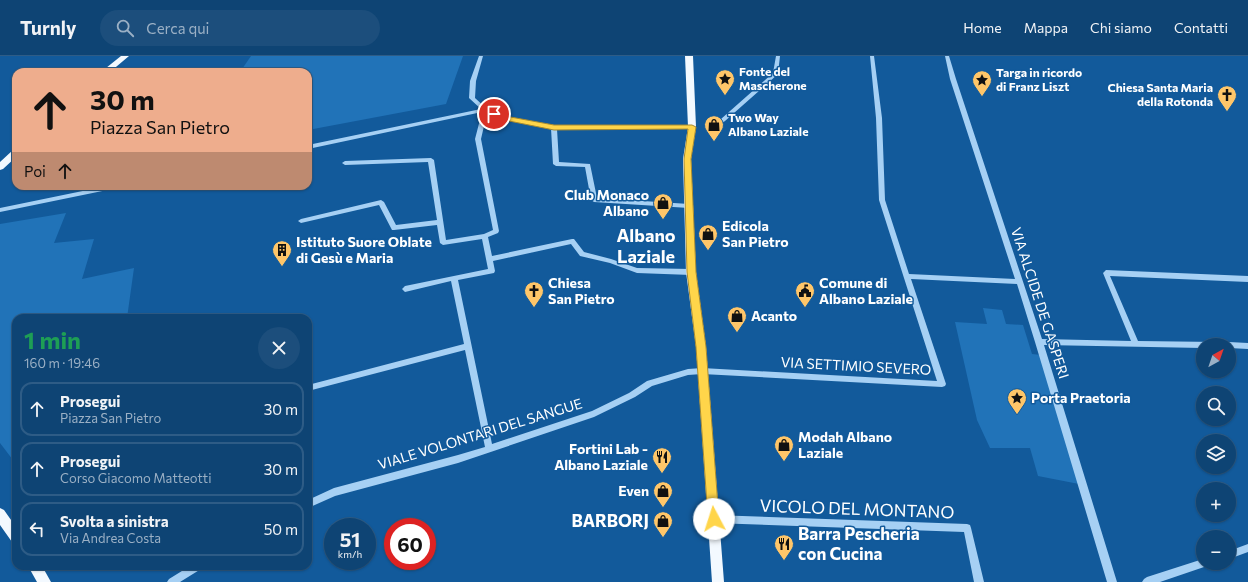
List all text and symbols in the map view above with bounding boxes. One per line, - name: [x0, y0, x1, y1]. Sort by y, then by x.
- search box: [100, 10, 380, 46]
- text: Turnly: [20, 16, 76, 39]
- icon: search: [114, 17, 136, 39]
- text: Cerca qui: [146, 19, 209, 37]
- text: Home: [963, 19, 1002, 36]
- text: Mappa: [1024, 19, 1068, 36]
- text: Chi siamo: [1090, 19, 1152, 36]
- text: Contatti: [1174, 19, 1228, 36]
- place label: Fonte del Mascherone: [739, 64, 807, 92]
- place label: Targa in ricordo di Franz Liszt: [996, 65, 1082, 93]
- place icon: Fonte del Mascherone: [714, 68, 736, 96]
- place icon: Targa in ricordo di Franz Liszt: [971, 69, 993, 97]
- place label: Chiesa Santa Maria della Rotonda: [1107, 80, 1213, 108]
- text: 30 m: [90, 82, 155, 116]
- icon: ahead: [24, 84, 76, 136]
- church icon: Chiesa Santa Maria della Rotonda: [1216, 84, 1238, 112]
- pin: [477, 97, 511, 131]
- icon: arrive: [483, 103, 505, 125]
- place label: Two Way Albano Laziale: [728, 110, 808, 138]
- shop icon: Two Way Albano Laziale: [703, 114, 725, 142]
- text: Piazza San Pietro: [90, 116, 230, 138]
- icon: ahead: [54, 160, 76, 182]
- text: Poi: [24, 162, 46, 180]
- place label: Club Monaco Albano: [564, 186, 649, 219]
- shop icon: Club Monaco Albano: [652, 192, 674, 220]
- place label: Edicola San Pietro: [722, 217, 789, 250]
- shop icon: Edicola San Pietro: [697, 223, 719, 251]
- district label: Albano Laziale: [616, 224, 676, 267]
- street label: VIA ALCIDE DE GASPERI: [1008, 225, 1073, 381]
- place label: Istituto Suore Oblate di Gesù e Maria: [296, 233, 432, 266]
- building icon: Istituto Suore Oblate di Gesù e Maria: [271, 239, 293, 267]
- place label: Chiesa San Pietro: [548, 274, 615, 307]
- place label: Comune di Albano Laziale: [819, 274, 913, 307]
- church icon: Chiesa San Pietro: [523, 280, 545, 308]
- public building icon: Comune di Albano Laziale: [794, 280, 816, 308]
- shop icon: Acanto: [726, 305, 748, 333]
- place label: Acanto: [751, 307, 797, 324]
- text: 1 min: [24, 325, 81, 354]
- button: close: [258, 327, 300, 369]
- north arrow: [1196, 338, 1236, 378]
- map controls: [1196, 338, 1236, 570]
- street label: VIA SETTIMIO SEVERO: [780, 353, 932, 378]
- text: 160 m · 19:46: [24, 355, 100, 371]
- button: search: [1196, 386, 1236, 426]
- place icon: Porta Praetoria: [1006, 387, 1028, 415]
- place label: Porta Praetoria: [1031, 389, 1131, 406]
- text: Prosegui: [60, 392, 120, 410]
- street label: VIALE VOLONTARI DEL SANGUE: [376, 394, 584, 473]
- icon: ahead: [26, 398, 48, 420]
- text: 30 m: [264, 400, 298, 418]
- text: Piazza San Pietro: [60, 410, 161, 426]
- place label: Modah Albano Laziale: [798, 428, 892, 461]
- shop icon: Modah Albano Laziale: [773, 434, 795, 462]
- button: layers: [1196, 434, 1236, 474]
- place label: Fortini Lab - Albano Laziale: [554, 440, 648, 473]
- restaurant icon: Fortini Lab - Albano Laziale: [651, 446, 673, 474]
- text: Prosegui: [60, 452, 120, 470]
- icon: ahead: [26, 458, 48, 480]
- text: 30 m: [264, 460, 298, 478]
- text: Corso Giacomo Matteotti: [60, 470, 212, 486]
- shop icon: Even: [652, 480, 674, 508]
- place label: Even: [618, 482, 649, 499]
- button: +: [1196, 482, 1236, 522]
- street label: VICOLO DEL MONTANO: [759, 495, 955, 522]
- position arrow: [693, 498, 735, 540]
- place label: BARBORJ: [572, 510, 649, 531]
- shop icon: BARBORJ: [652, 510, 674, 538]
- text: Svolta a sinistra: [60, 512, 169, 530]
- icon: left: [26, 518, 48, 540]
- speed limit sign: 60: [384, 518, 436, 570]
- text: 50 m: [264, 520, 298, 538]
- place label: Barra Pescheria con Cucina: [798, 523, 920, 564]
- text: 51: [340, 527, 360, 551]
- text: Via Andrea Costa: [60, 530, 161, 546]
- button: −: [1196, 530, 1236, 570]
- restaurant icon: Barra Pescheria con Cucina: [773, 533, 795, 561]
- text: km/h: [338, 548, 362, 560]

